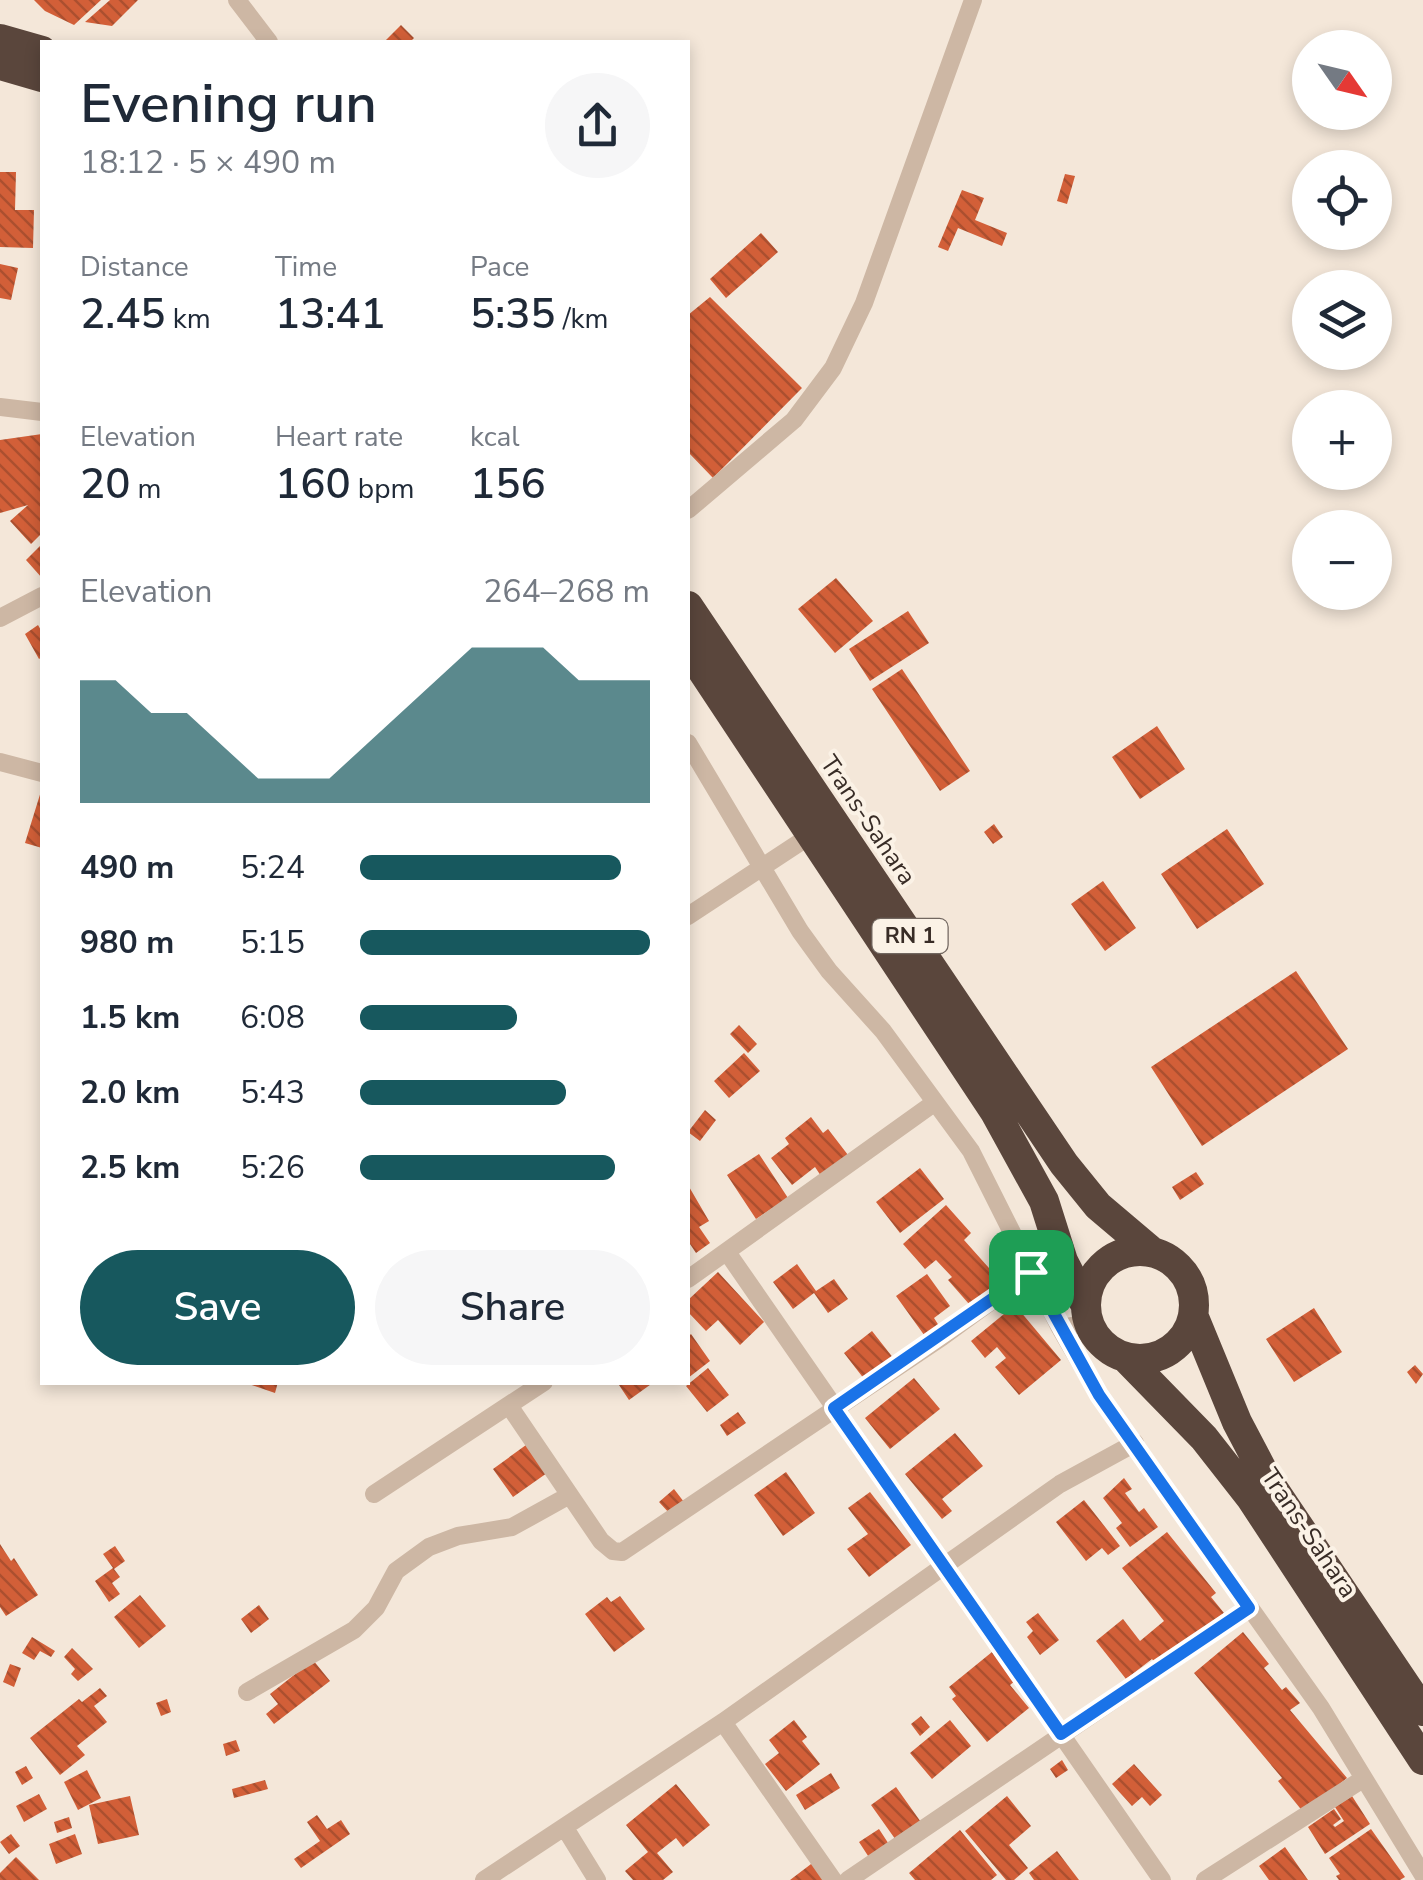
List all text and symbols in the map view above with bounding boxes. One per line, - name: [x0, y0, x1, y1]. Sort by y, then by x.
- north arrow: [1292, 30, 1392, 130]
- map controls: [1292, 30, 1392, 610]
- text: Evening run: [80, 66, 377, 141]
- button: share: [545, 73, 650, 178]
- text: 18:12 · 5 × 490 m: [80, 141, 336, 184]
- button: locate: [1292, 150, 1392, 250]
- text: Distance: [80, 248, 189, 286]
- text: Time: [275, 248, 337, 286]
- text: Pace: [470, 248, 529, 286]
- button: layers: [1292, 270, 1392, 370]
- text: 2.45: [80, 286, 166, 343]
- text: 13:41: [275, 286, 386, 343]
- text: 5:35: [470, 286, 556, 343]
- text: km: [166, 300, 211, 338]
- text: /km: [556, 300, 609, 338]
- button: +: [1292, 390, 1392, 490]
- text: Elevation: [80, 418, 196, 456]
- text: Heart rate: [275, 418, 403, 456]
- text: kcal: [470, 418, 520, 456]
- text: 20: [80, 456, 130, 513]
- text: 160: [275, 456, 351, 513]
- text: 156: [470, 456, 546, 513]
- text: m: [130, 470, 162, 508]
- text: bpm: [351, 470, 414, 508]
- button: −: [1292, 510, 1392, 610]
- text: Elevation: [80, 570, 213, 613]
- text: 264–268 m: [483, 570, 650, 613]
- street label: Trans-Sahara: [812, 748, 924, 892]
- text: 490 m: [80, 846, 174, 889]
- text: 5:24: [240, 846, 305, 889]
- road number: RN 1: [872, 919, 948, 953]
- text: 980 m: [80, 921, 174, 964]
- text: 5:15: [240, 921, 305, 964]
- text: 1.5 km: [80, 996, 180, 1039]
- text: 6:08: [240, 996, 305, 1039]
- text: 2.0 km: [80, 1071, 180, 1114]
- text: 5:43: [240, 1071, 305, 1114]
- text: 2.5 km: [80, 1146, 180, 1189]
- text: 5:26: [240, 1146, 305, 1189]
- pin: [989, 1230, 1074, 1315]
- icon: arrive: [1004, 1245, 1059, 1300]
- button: Save: [80, 1250, 355, 1365]
- button: Share: [375, 1250, 650, 1365]
- street label: Trans-Sahara: [1253, 1461, 1365, 1605]

